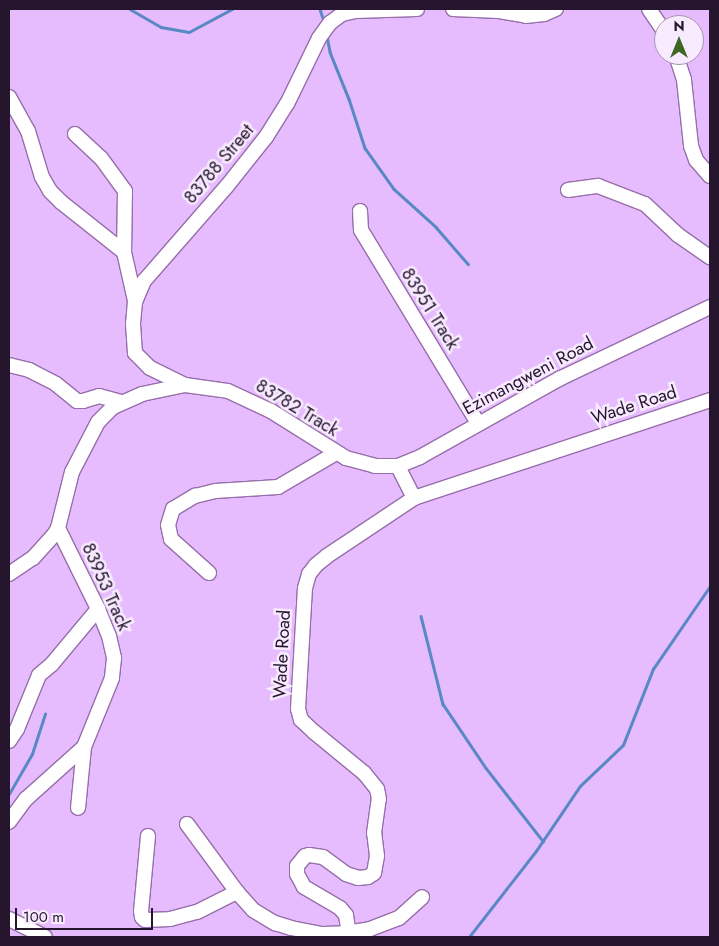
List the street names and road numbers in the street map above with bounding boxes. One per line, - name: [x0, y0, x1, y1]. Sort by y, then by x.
- street label: 83788 Street: [180, 120, 258, 208]
- street label: 83951 Track: [396, 264, 464, 354]
- street label: Ezimangweni Road: [459, 332, 597, 420]
- street label: 83782 Track: [252, 375, 342, 441]
- street label: Wade Road: [589, 381, 679, 429]
- street label: 83953 Track: [77, 540, 135, 634]
- street label: Wade Road: [269, 609, 295, 699]

